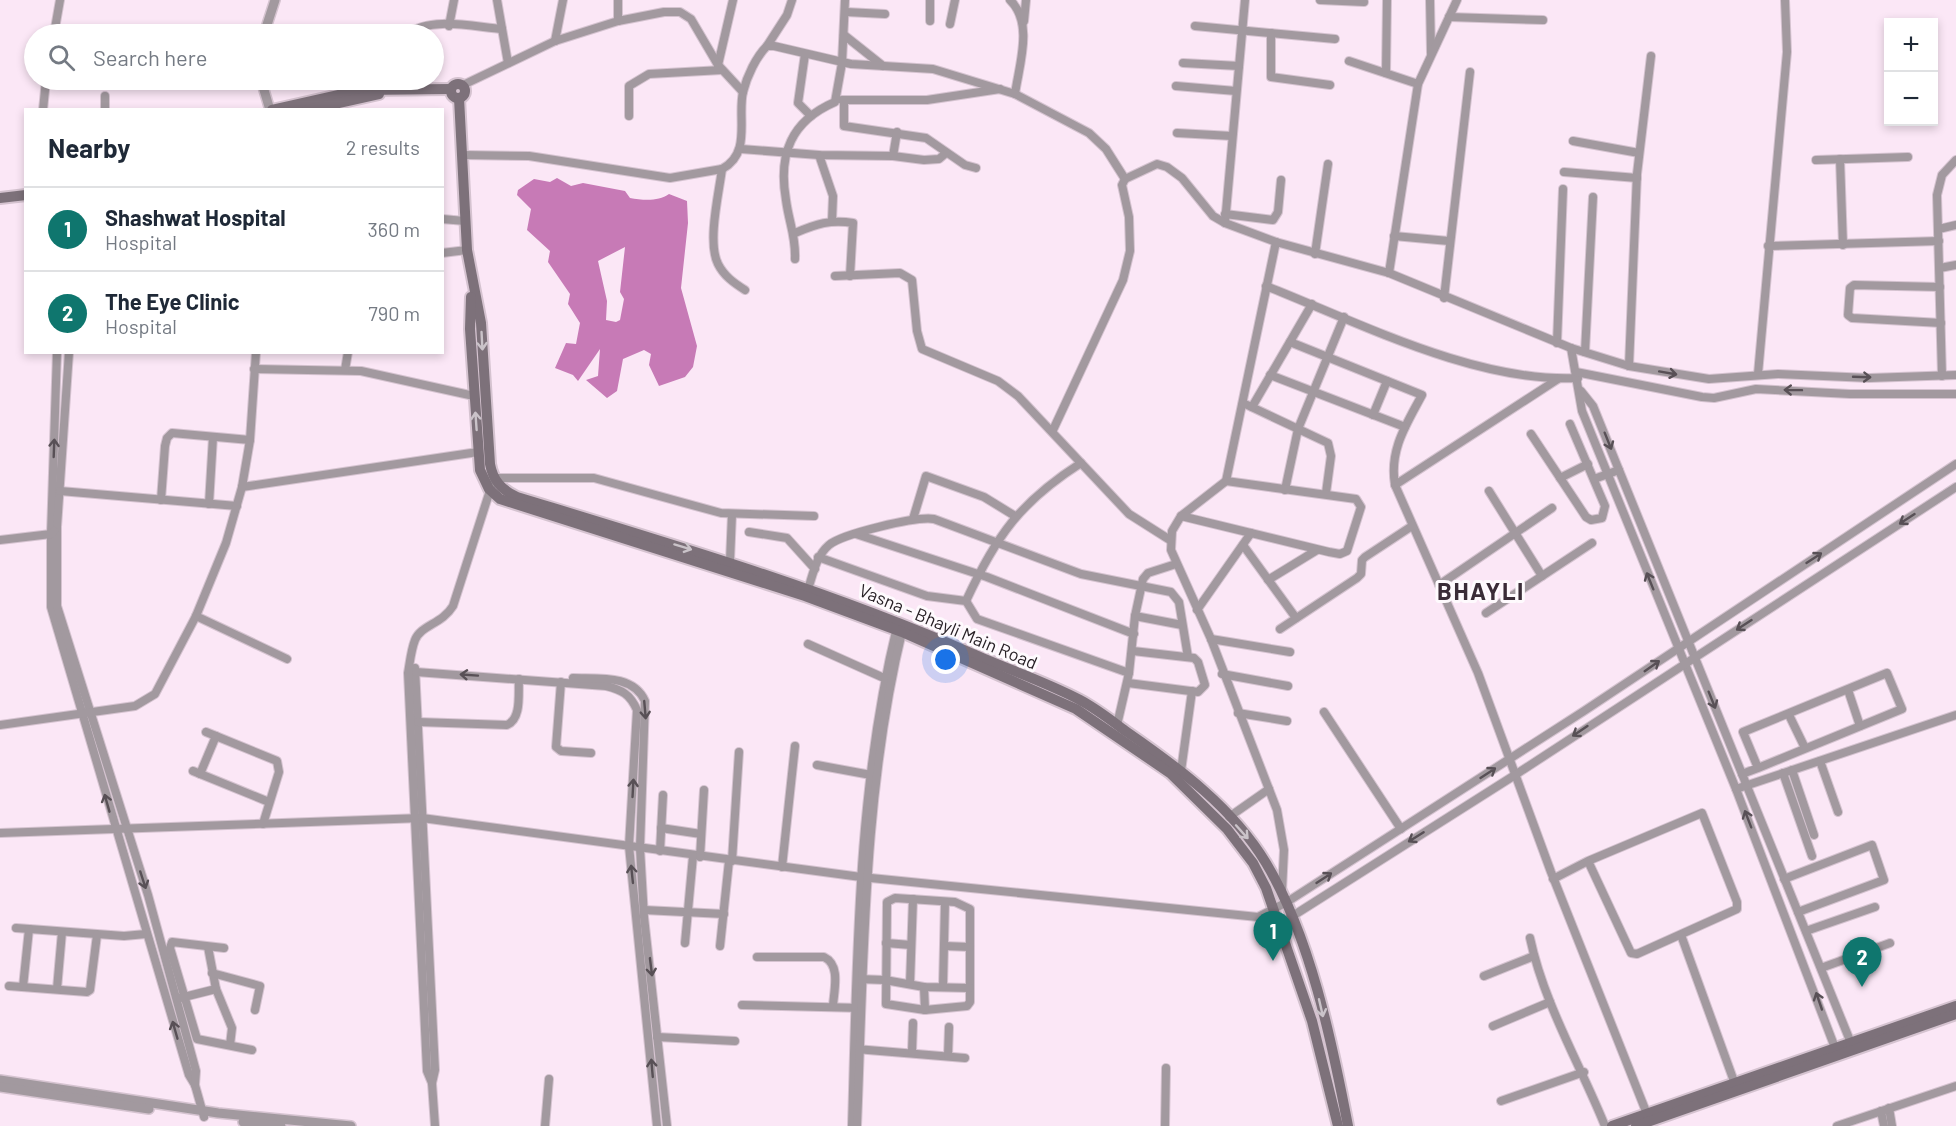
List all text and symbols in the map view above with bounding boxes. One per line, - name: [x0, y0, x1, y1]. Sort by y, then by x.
- map controls: [1884, 18, 1938, 126]
- button: +: [1884, 18, 1938, 72]
- search box: [24, 24, 444, 90]
- icon: search: [45, 41, 78, 74]
- text: Search here: [93, 44, 207, 70]
- button: −: [1884, 72, 1938, 126]
- text: Nearby: [48, 132, 130, 163]
- text: 2 results: [346, 135, 420, 159]
- text: Shashwat Hospital: [105, 204, 286, 230]
- text: 1: [64, 217, 71, 241]
- text: 360 m: [368, 217, 420, 241]
- text: Hospital: [105, 230, 177, 254]
- text: The Eye Clinic: [105, 288, 240, 314]
- text: 2: [62, 301, 73, 325]
- text: 790 m: [368, 301, 420, 325]
- text: Hospital: [105, 314, 177, 338]
- one-way arrow: [477, 330, 488, 350]
- one-way arrow: [1657, 368, 1677, 379]
- one-way arrow: [1851, 372, 1871, 383]
- one-way arrow: [1783, 384, 1803, 396]
- one-way arrow: [470, 411, 481, 431]
- one-way arrow: [1603, 432, 1614, 450]
- one-way arrow: [48, 438, 59, 458]
- one-way arrow: [1899, 513, 1916, 525]
- one-way arrow: [673, 542, 692, 553]
- one-way arrow: [1805, 552, 1822, 564]
- one-way arrow: [1644, 572, 1655, 590]
- district label: BHAYLI: [1437, 576, 1525, 605]
- street label: Vasna - Bhayli Main Road: [856, 579, 1041, 674]
- one-way arrow: [1736, 619, 1752, 631]
- your location: [931, 645, 960, 674]
- one-way arrow: [1643, 660, 1659, 672]
- one-way arrow: [459, 670, 479, 681]
- one-way arrow: [1707, 690, 1718, 709]
- one-way arrow: [640, 699, 651, 719]
- one-way arrow: [1572, 725, 1589, 737]
- one-way arrow: [1479, 766, 1496, 778]
- one-way arrow: [627, 778, 638, 798]
- one-way arrow: [101, 794, 112, 813]
- one-way arrow: [1741, 810, 1752, 829]
- one-way arrow: [1235, 824, 1249, 839]
- one-way arrow: [1408, 831, 1425, 843]
- one-way arrow: [626, 864, 637, 884]
- one-way arrow: [138, 870, 149, 889]
- one-way arrow: [1316, 872, 1333, 885]
- pin: 1: [1254, 912, 1292, 961]
- pin: 2: [1842, 938, 1882, 987]
- one-way arrow: [645, 957, 656, 976]
- one-way arrow: [1812, 992, 1823, 1011]
- one-way arrow: [1315, 998, 1327, 1017]
- one-way arrow: [169, 1021, 180, 1040]
- one-way arrow: [646, 1058, 657, 1078]

